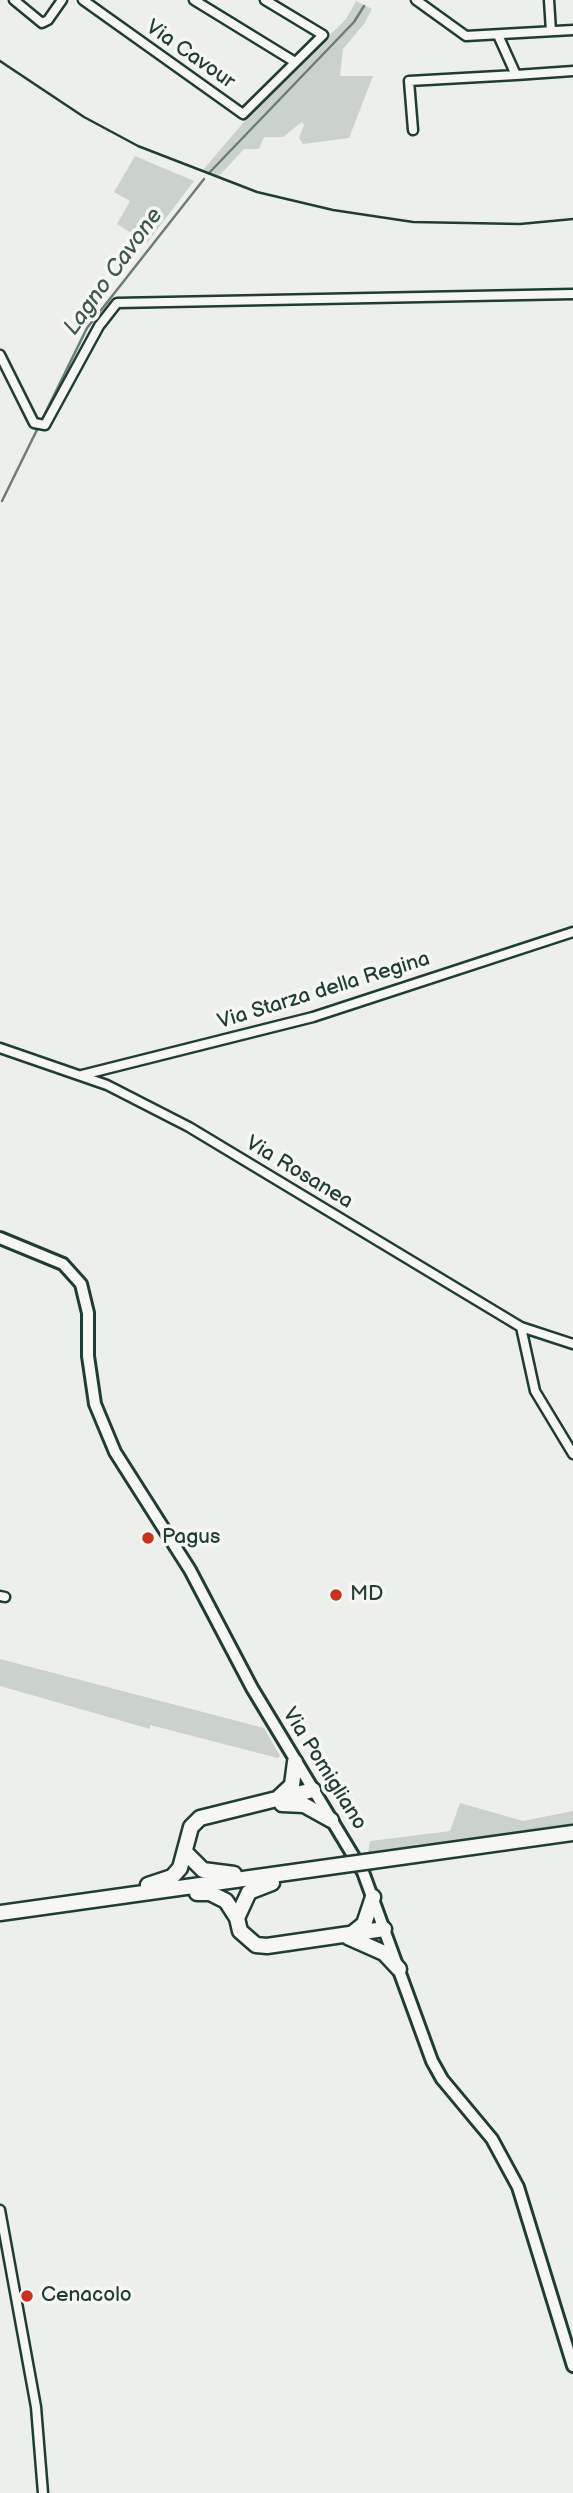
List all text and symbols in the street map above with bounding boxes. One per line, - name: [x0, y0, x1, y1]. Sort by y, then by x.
- street label: Via Cavour: [141, 15, 239, 95]
- water label: Lagno Cavone: [59, 203, 169, 341]
- street label: Via Starza della Regina: [215, 947, 433, 1035]
- street label: Via Rosanea: [241, 1131, 357, 1215]
- place label: Pagus: [162, 1525, 220, 1551]
- marker: Pagus: [140, 1530, 156, 1546]
- place label: MD: [350, 1582, 383, 1608]
- marker: MD: [328, 1587, 344, 1603]
- street label: Via Pomigliano: [276, 1703, 372, 1835]
- place label: Cenacolo: [41, 2283, 132, 2309]
- marker: Cenacolo: [19, 2288, 35, 2304]

